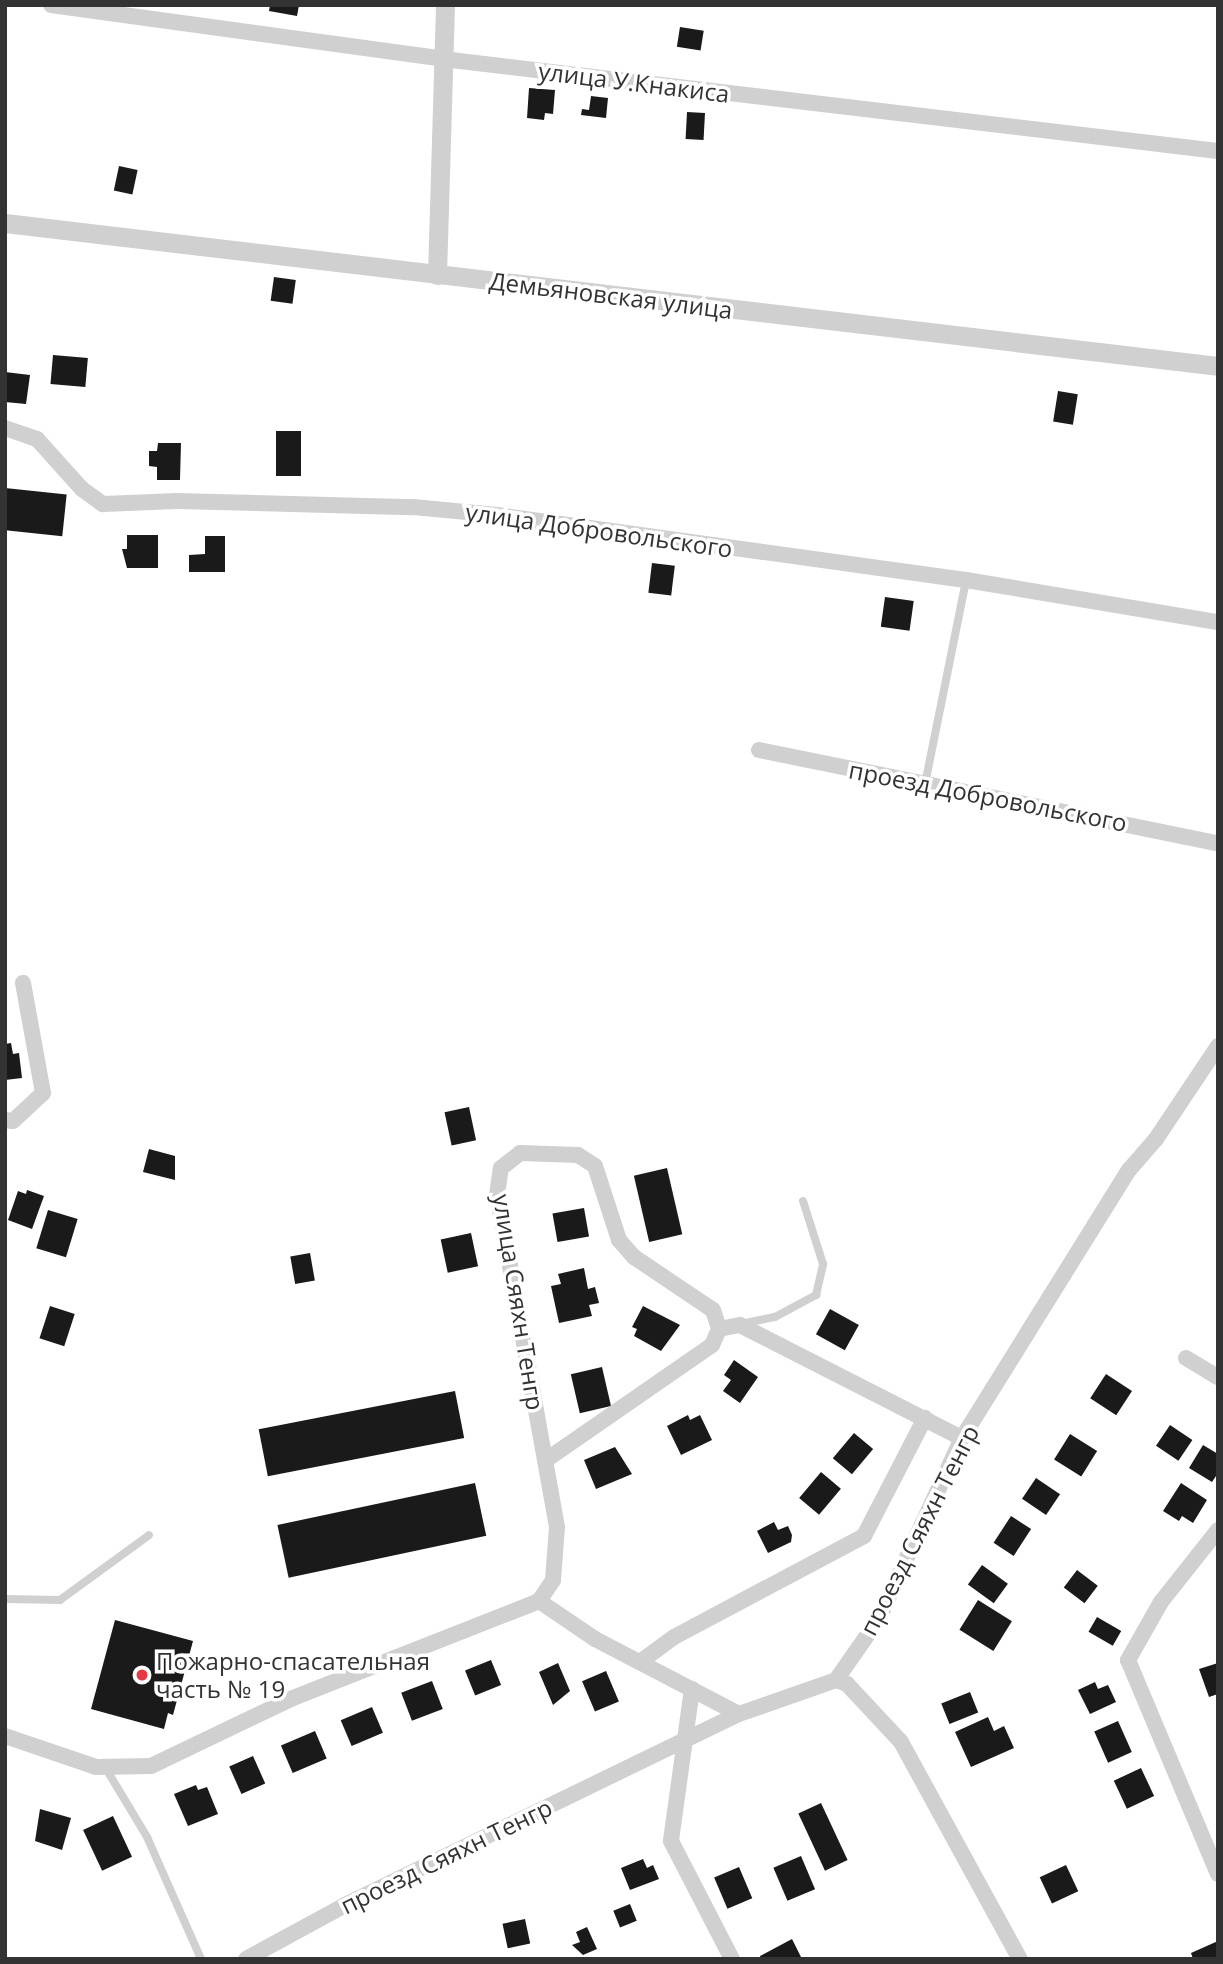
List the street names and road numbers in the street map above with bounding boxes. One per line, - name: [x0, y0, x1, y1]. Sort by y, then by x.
- street label: улица У.Кнакиса: [537, 56, 731, 108]
- street label: Демьяновская улица: [488, 266, 734, 324]
- street label: улица Добровольского: [464, 497, 734, 563]
- street label: проезд Добровольского: [847, 755, 1129, 837]
- street label: улица Сяяхн Тенгр: [488, 1192, 550, 1412]
- street label: проезд Сяяхн Тенгр: [854, 1420, 984, 1640]
- street label: проезд Сяяхн Тенгр: [336, 1792, 556, 1920]

